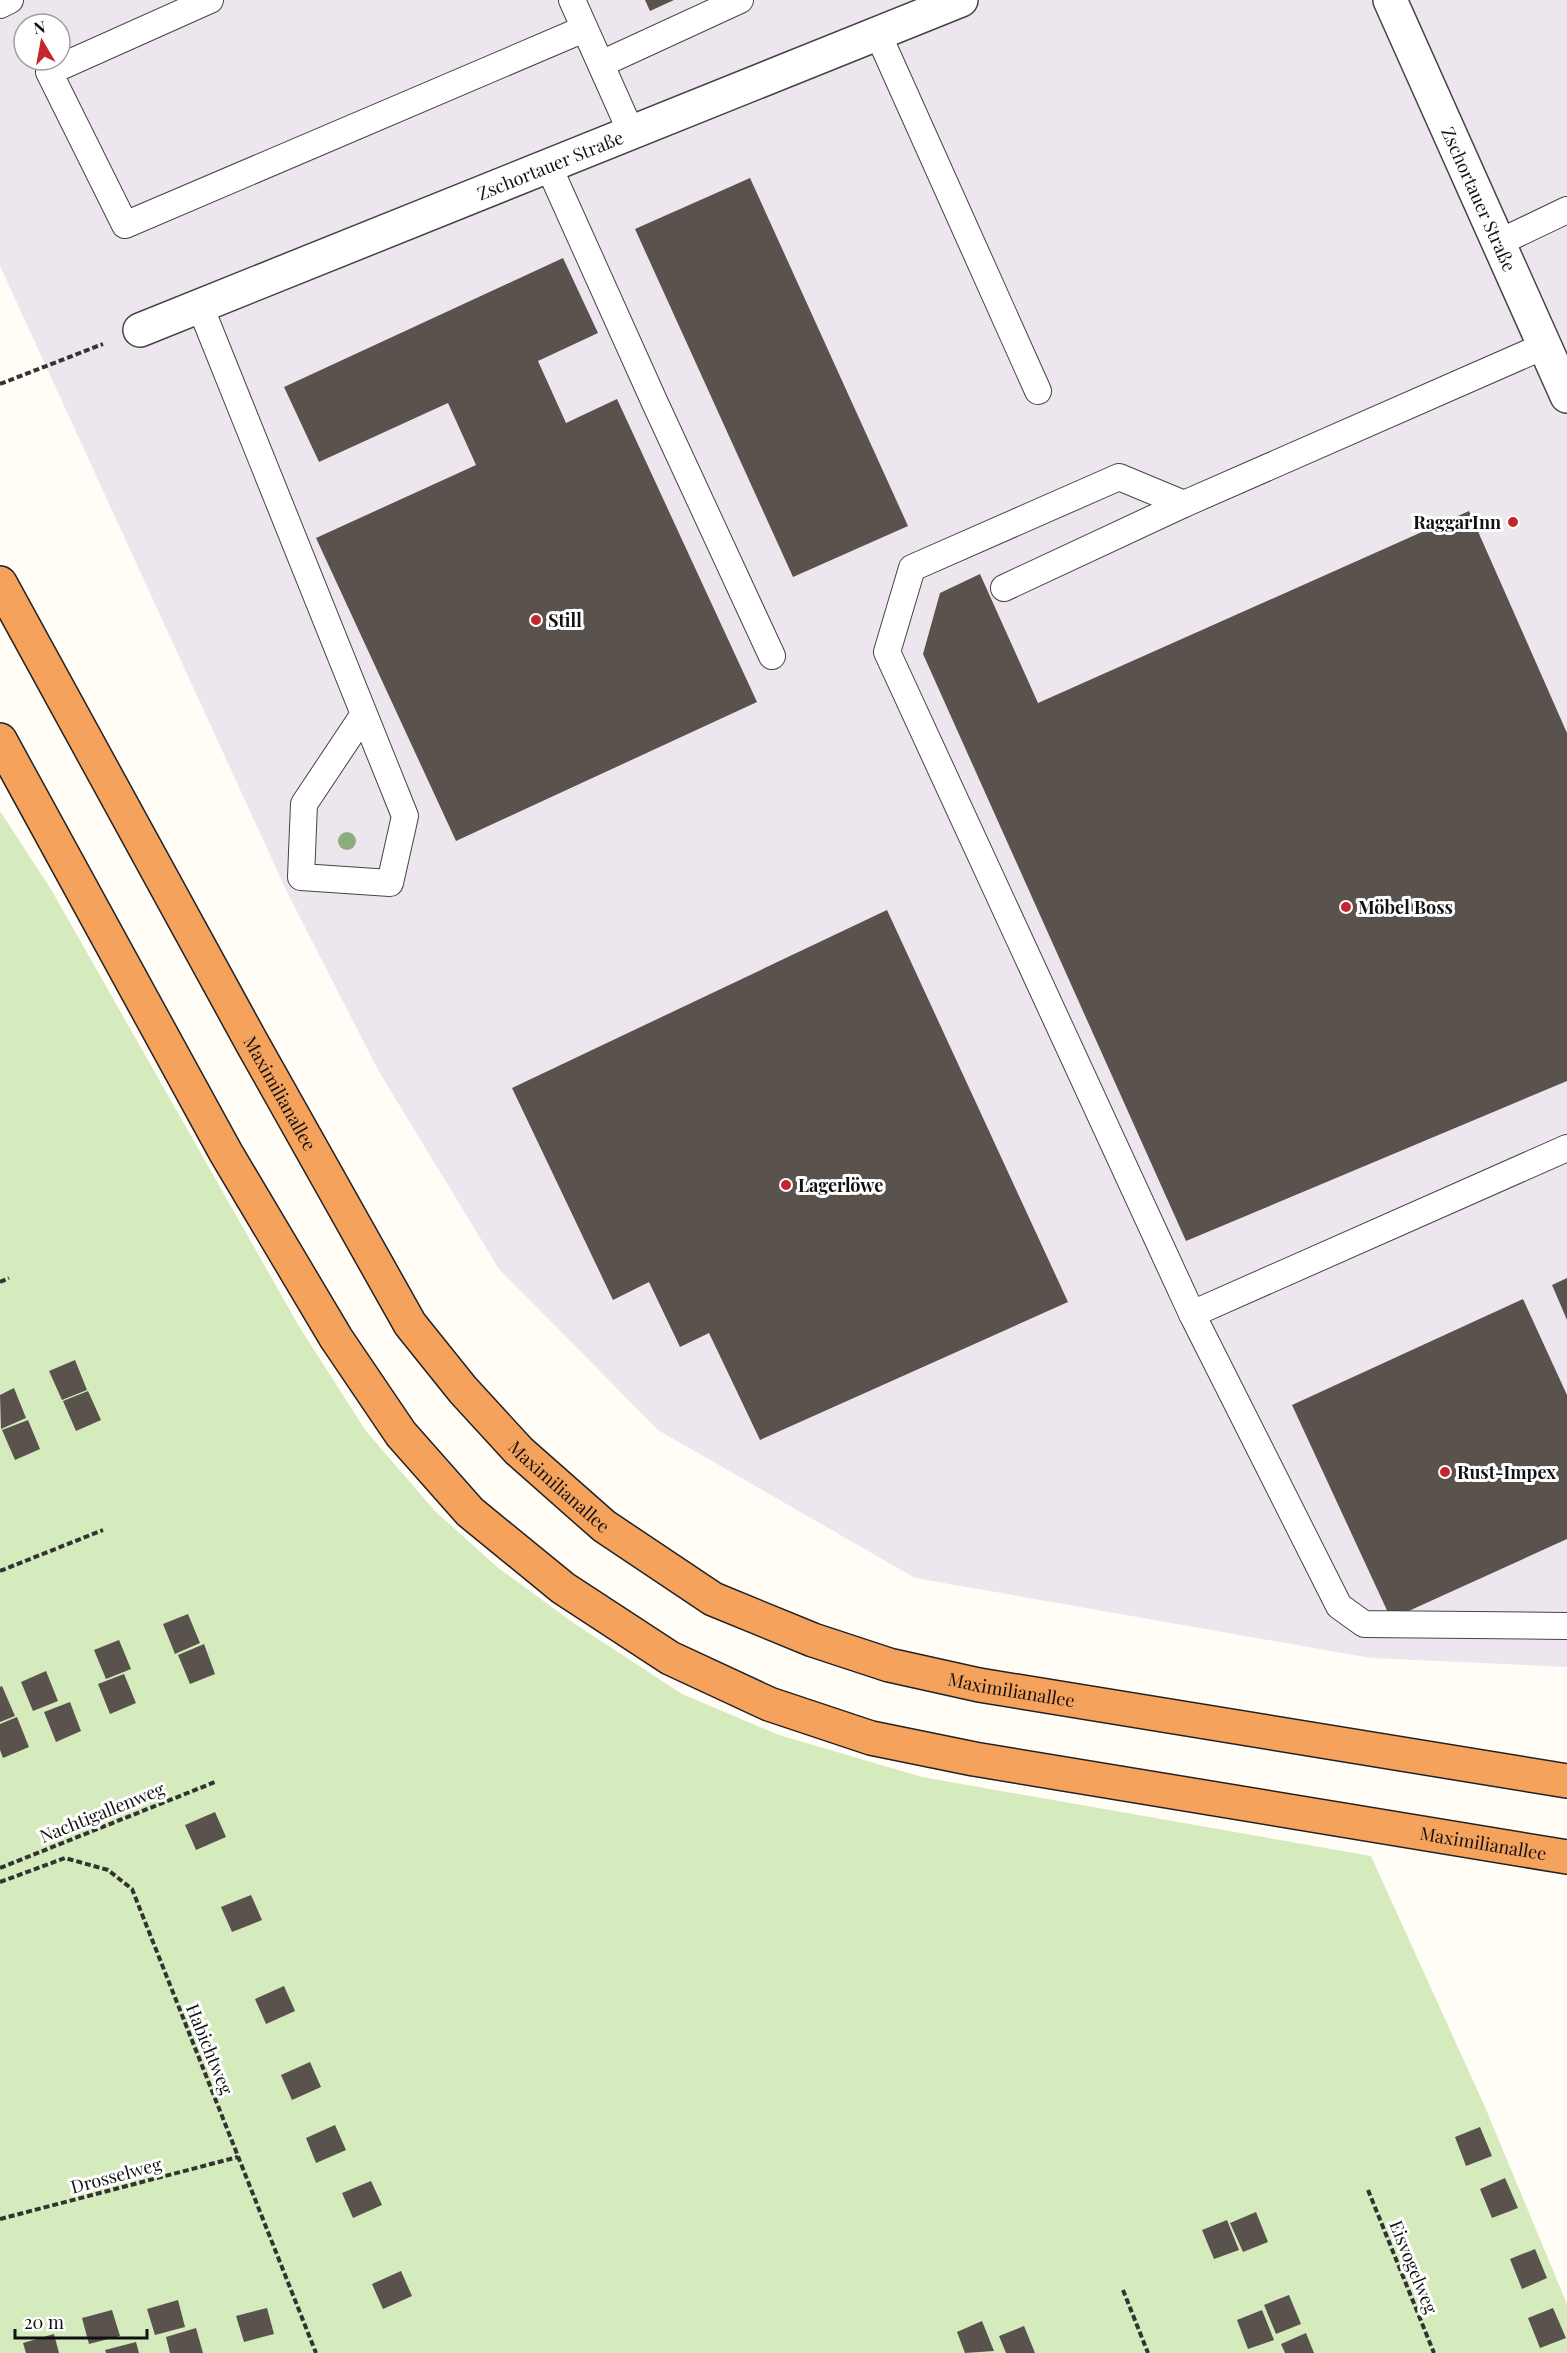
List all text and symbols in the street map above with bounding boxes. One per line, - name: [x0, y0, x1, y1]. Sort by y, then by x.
- north arrow: [12, 12, 72, 72]
- text: N: [32, 15, 47, 38]
- street label: Zschortauer Straße: [1436, 123, 1522, 275]
- street label: Zschortauer Straße: [473, 125, 627, 205]
- place label: RaggarInn: [1413, 510, 1501, 534]
- marker: RaggarInn: [1506, 515, 1520, 529]
- place label: Still: [548, 608, 582, 632]
- marker: Still: [529, 613, 543, 627]
- place label: Möbel Boss: [1358, 895, 1453, 919]
- marker: Möbel Boss: [1339, 900, 1353, 914]
- street label: Maximilianallee: [238, 1031, 322, 1155]
- place label: Lagerlöwe: [798, 1173, 883, 1197]
- marker: Lagerlöwe: [779, 1178, 793, 1192]
- street label: Maximilianallee: [503, 1435, 615, 1538]
- place label: Rust-Impex: [1457, 1460, 1556, 1484]
- marker: Rust-Impex: [1438, 1465, 1452, 1479]
- street label: Maximilianallee: [946, 1667, 1076, 1712]
- street label: Nachtigallenweg: [36, 1776, 168, 1848]
- street label: Maximilianallee: [1418, 1821, 1548, 1865]
- street label: Habichtweg: [181, 2000, 239, 2098]
- street label: Drosselweg: [68, 2151, 165, 2199]
- street label: Eisvogelweg: [1384, 2217, 1444, 2318]
- scale bar: [15, 2302, 147, 2340]
- text: 20 m: [24, 2310, 64, 2334]

